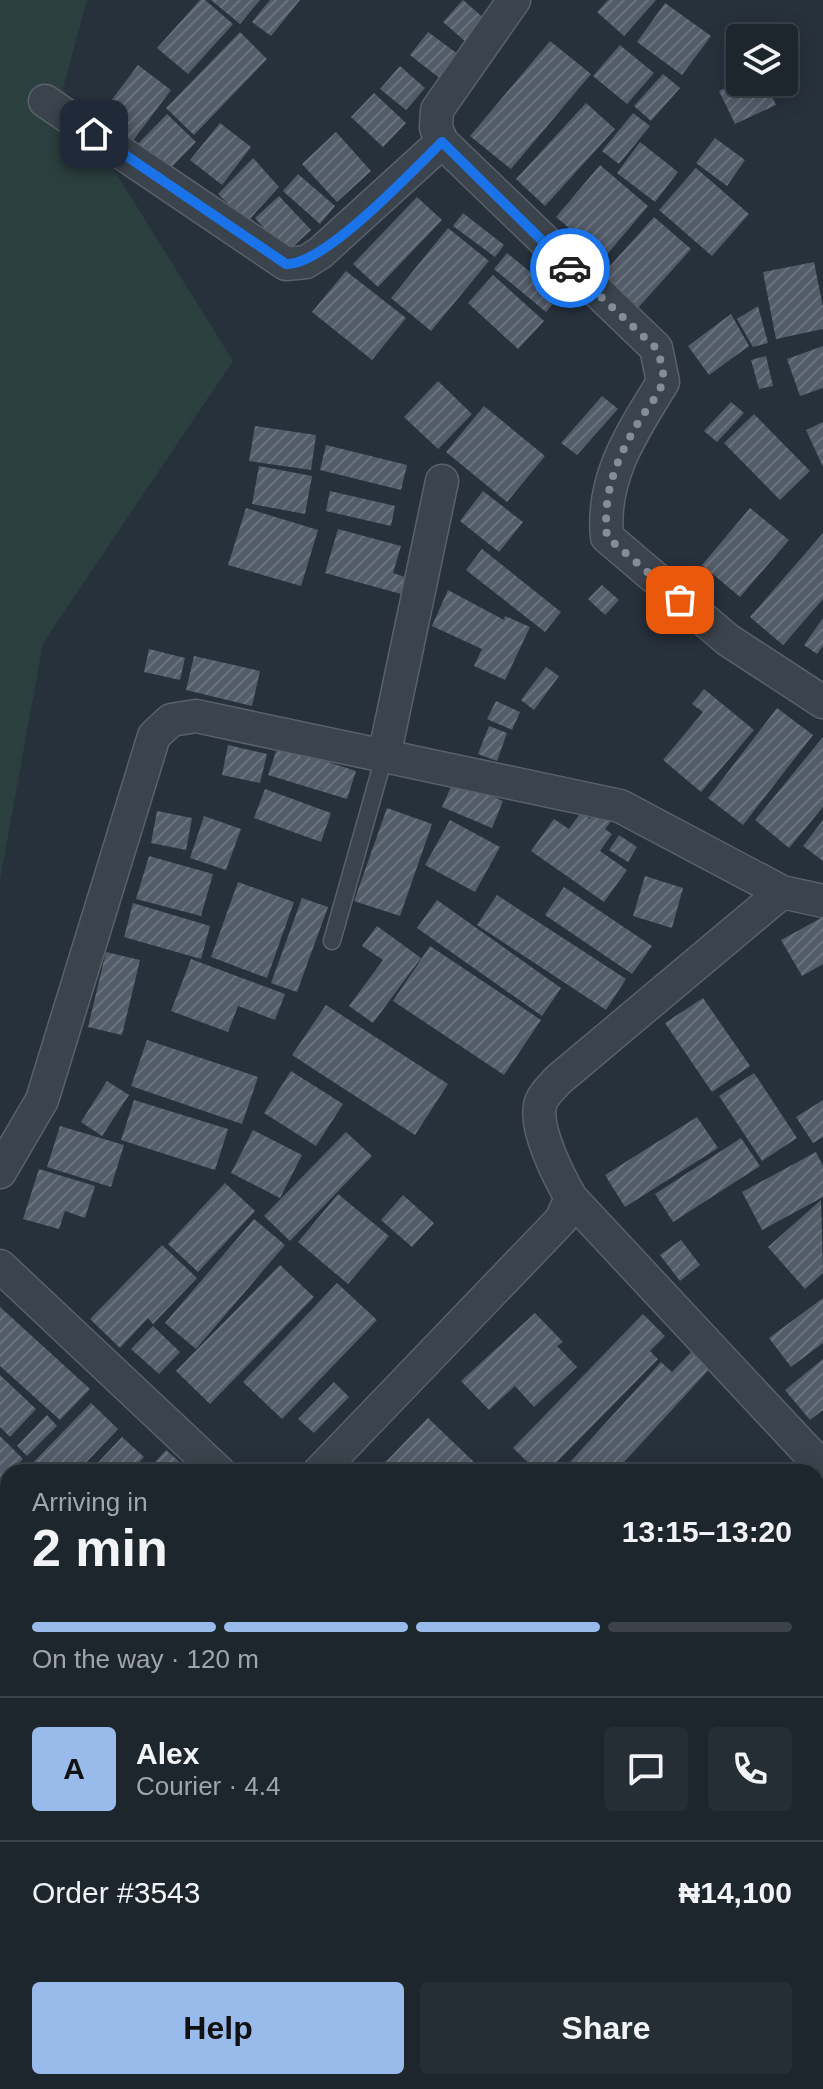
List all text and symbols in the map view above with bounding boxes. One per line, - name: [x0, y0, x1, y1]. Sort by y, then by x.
- map controls: [726, 24, 798, 96]
- button: layers: [726, 24, 798, 96]
- pin: [60, 100, 128, 168]
- icon: home: [72, 112, 116, 156]
- courier: [530, 228, 610, 308]
- icon: car: [548, 246, 592, 290]
- pin: [646, 566, 714, 634]
- icon: bag: [658, 578, 702, 622]
- text: Arriving in: [32, 1487, 148, 1517]
- text: 13:15–13:20: [622, 1515, 792, 1548]
- text: 2 min: [32, 1519, 168, 1577]
- text: On the way · 120 m: [32, 1644, 259, 1674]
- button: chat: [604, 1727, 688, 1811]
- button: phone: [708, 1727, 792, 1811]
- text: Alex: [136, 1737, 199, 1770]
- text: A: [63, 1752, 85, 1785]
- text: Courier · 4.4: [136, 1771, 281, 1801]
- text: Order #3543: [32, 1876, 200, 1909]
- text: ₦14,100: [679, 1876, 792, 1909]
- button: Help: [32, 1982, 404, 2074]
- button: Share: [420, 1982, 792, 2074]

